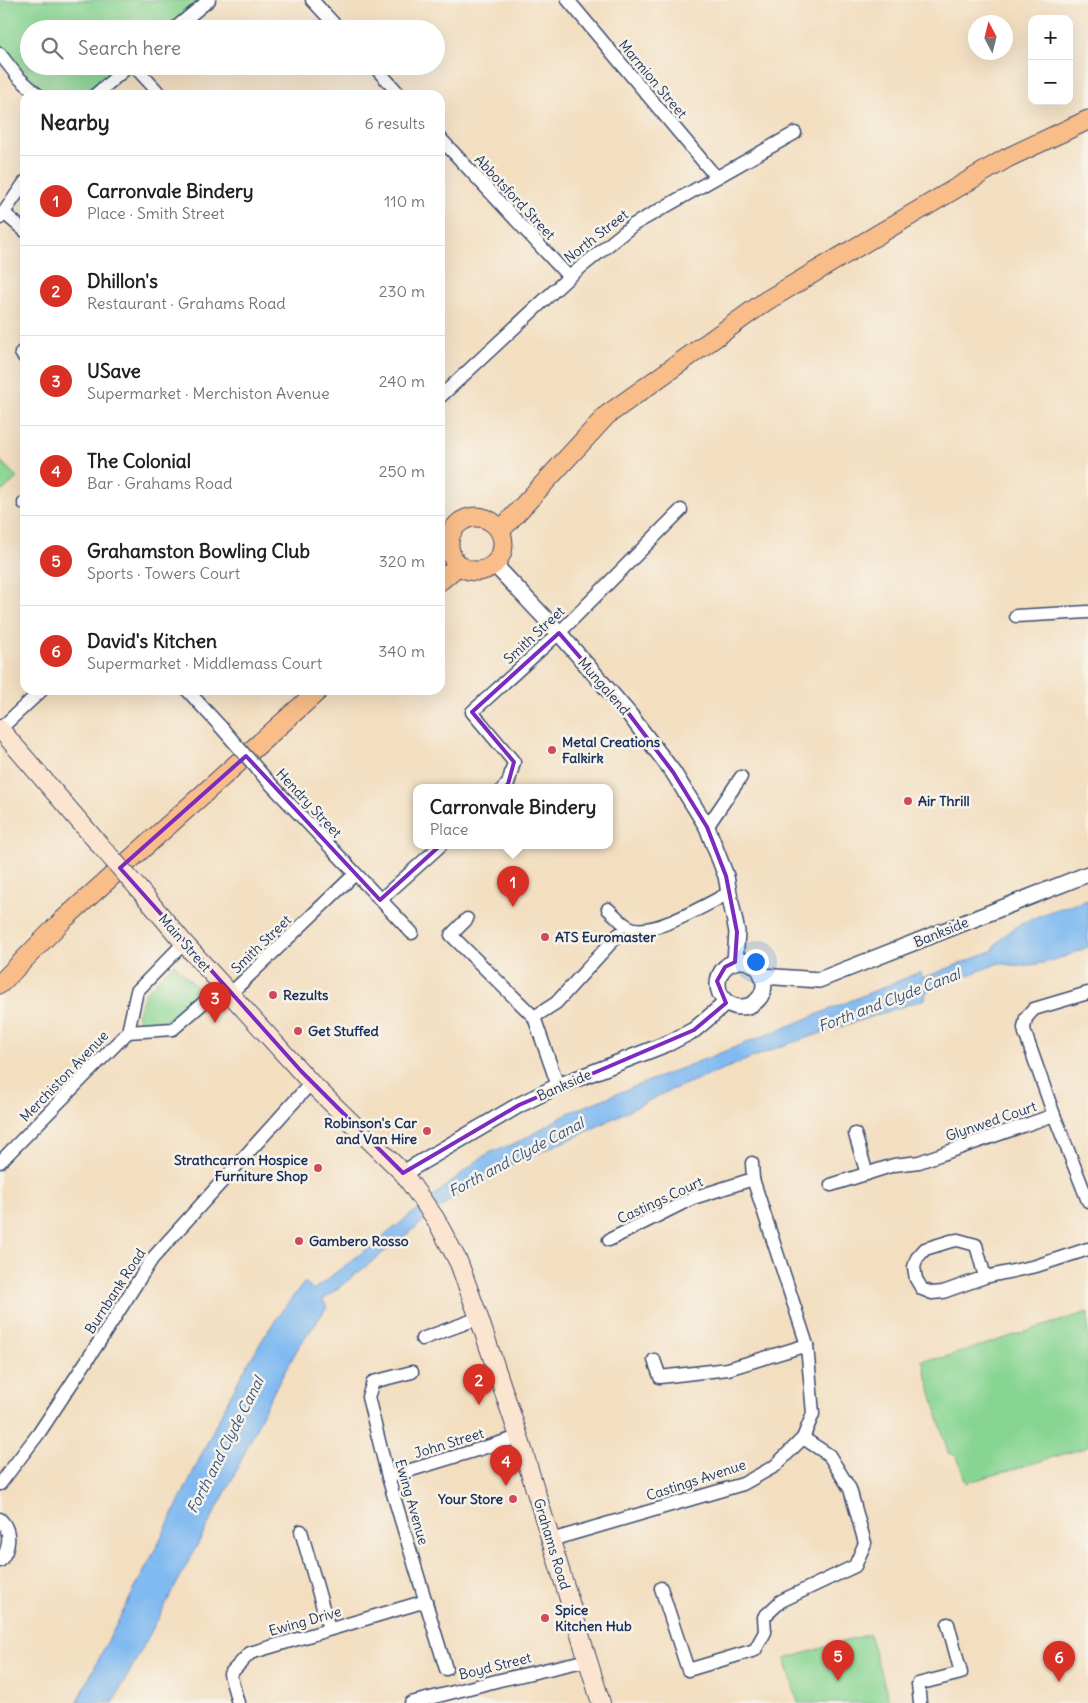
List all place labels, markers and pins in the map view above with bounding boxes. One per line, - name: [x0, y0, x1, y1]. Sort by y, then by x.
- place label: Metal Creations Falkirk: [562, 733, 661, 767]
- marker: Metal Creations Falkirk: [546, 744, 558, 756]
- place label: Air Thrill: [918, 792, 970, 810]
- marker: Air Thrill: [902, 795, 914, 807]
- pin: 1: [497, 866, 529, 907]
- place label: ATS Euromaster: [555, 928, 656, 946]
- marker: ATS Euromaster: [539, 931, 551, 943]
- pin: 3: [199, 982, 231, 1023]
- place label: Rezults: [283, 986, 329, 1004]
- marker: Rezults: [267, 989, 279, 1001]
- place label: Get Stuffed: [308, 1022, 379, 1040]
- marker: Get Stuffed: [292, 1025, 304, 1037]
- place label: Robinson's Car and Van Hire: [324, 1114, 417, 1148]
- marker: Robinson's Car and Van Hire: [421, 1125, 433, 1137]
- place label: Strathcarron Hospice Furniture Shop: [174, 1151, 308, 1185]
- marker: Strathcarron Hospice Furniture Shop: [312, 1162, 324, 1174]
- place label: Gambero Rosso: [309, 1232, 409, 1250]
- marker: Gambero Rosso: [293, 1235, 305, 1247]
- pin: 2: [463, 1364, 495, 1405]
- pin: 4: [490, 1445, 522, 1486]
- place label: Your Store: [437, 1490, 503, 1508]
- marker: Your Store: [507, 1493, 519, 1505]
- place label: Spice Kitchen Hub: [555, 1601, 632, 1635]
- marker: Spice Kitchen Hub: [539, 1612, 551, 1624]
- pin: 5: [822, 1640, 854, 1681]
- pin: 6: [1043, 1641, 1075, 1682]

